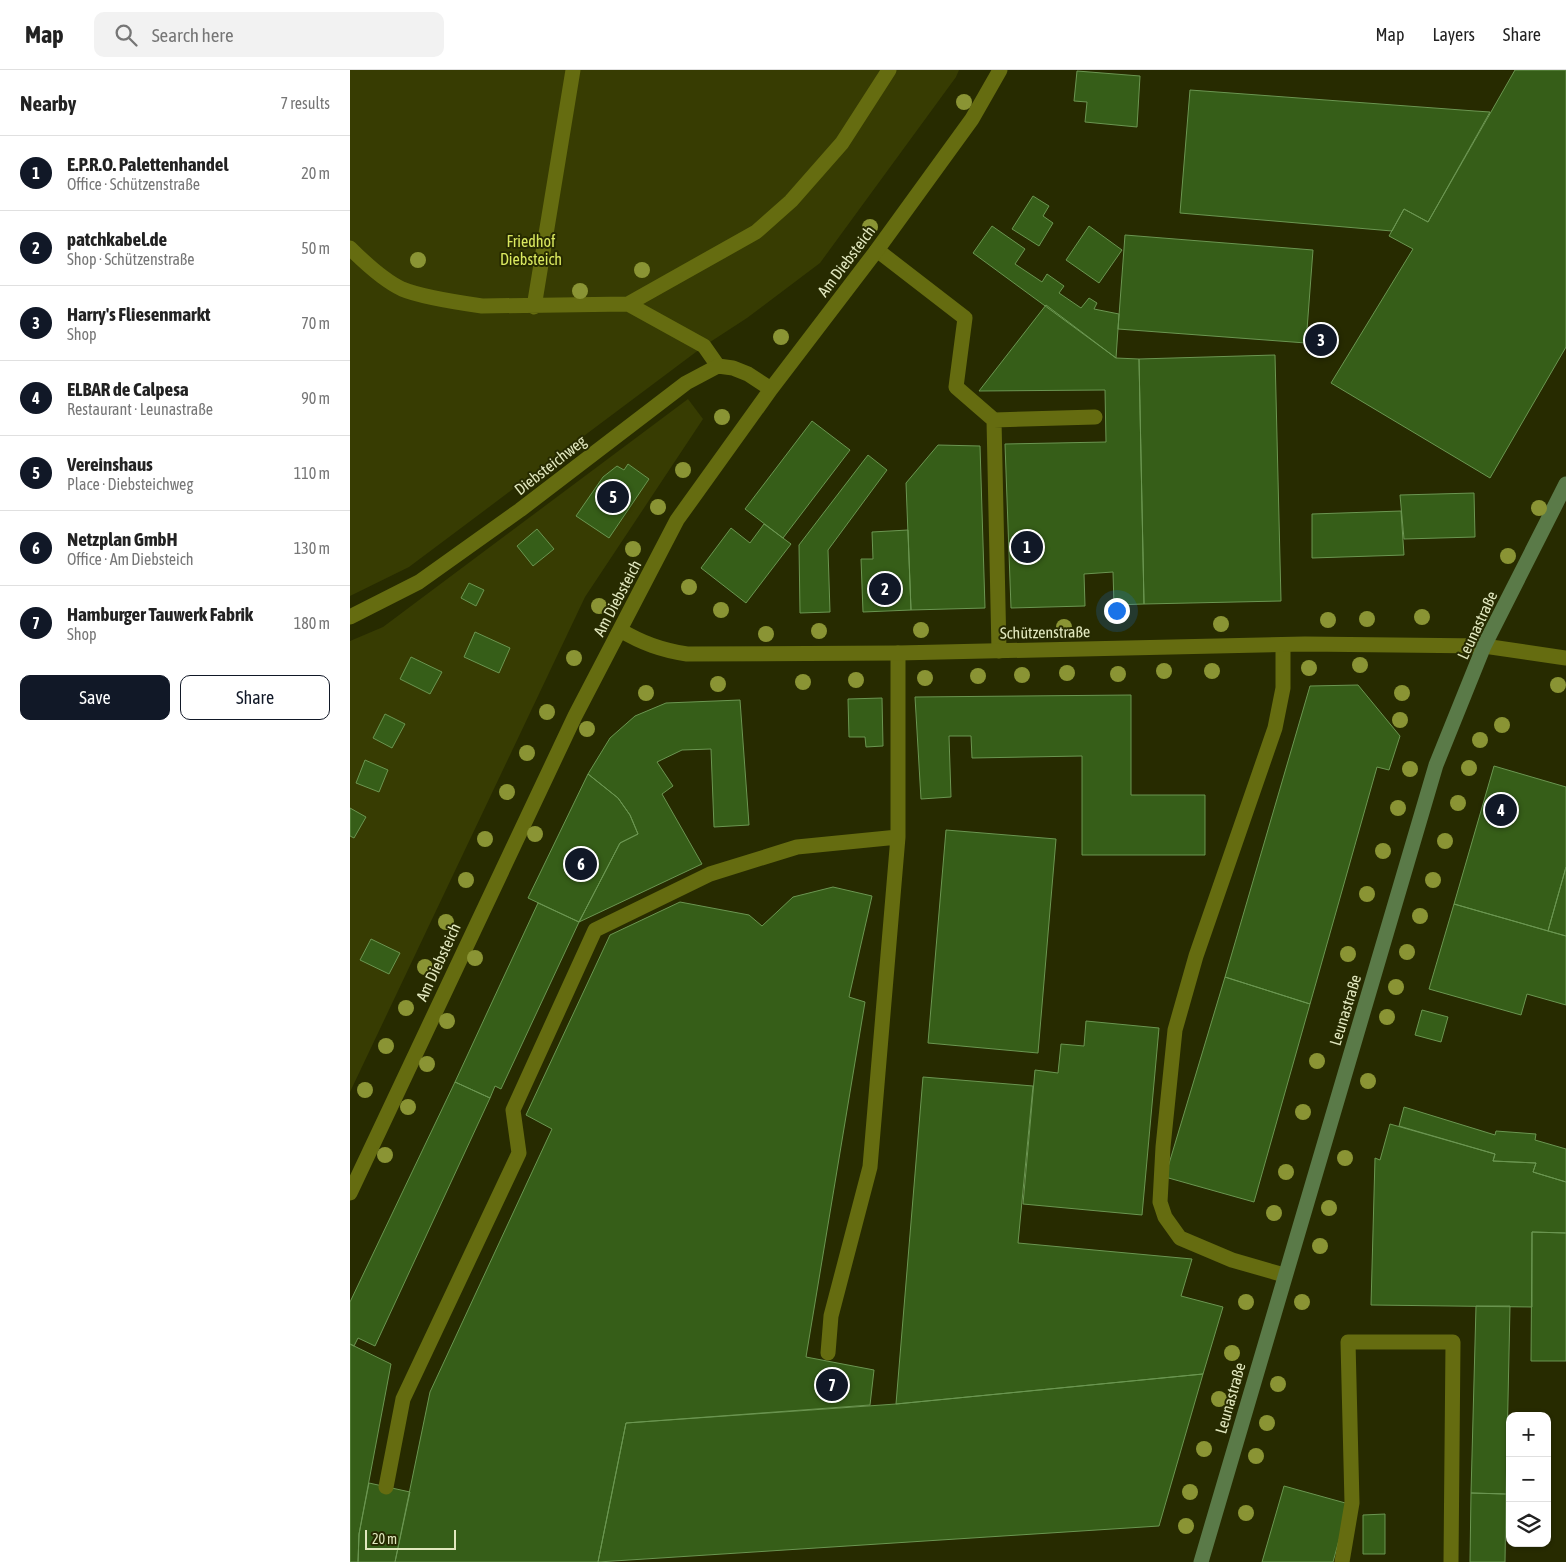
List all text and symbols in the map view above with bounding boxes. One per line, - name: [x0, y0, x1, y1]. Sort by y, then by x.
- search box: [94, 12, 444, 57]
- text: Map: [25, 21, 64, 48]
- icon: search: [112, 21, 140, 49]
- text: Search here: [152, 24, 234, 46]
- text: Map: [1375, 24, 1404, 45]
- text: Layers: [1432, 24, 1475, 45]
- text: Share: [1503, 24, 1541, 45]
- text: Nearby: [20, 91, 76, 115]
- text: 7 results: [280, 94, 330, 112]
- text: E.P.R.O. Palettenhandel: [67, 153, 228, 175]
- text: 1: [32, 164, 40, 182]
- text: 20 m: [301, 164, 330, 182]
- text: Office · Schützenstraße: [67, 175, 200, 193]
- street label: Am Diebsteich: [814, 222, 878, 300]
- text: patchkabel.de: [67, 228, 167, 250]
- park label: Friedhof Diebsteich: [500, 232, 562, 268]
- text: 2: [32, 239, 40, 257]
- text: 50 m: [301, 239, 330, 257]
- text: Shop · Schützenstraße: [67, 250, 195, 268]
- text: Harry's Fliesenmarkt: [67, 303, 211, 325]
- text: 3: [32, 314, 40, 332]
- text: 70 m: [301, 314, 330, 332]
- pin: 3: [1305, 321, 1337, 359]
- text: Shop: [67, 325, 97, 343]
- text: ELBAR de Calpesa: [67, 378, 189, 400]
- text: 4: [32, 389, 40, 407]
- text: 90 m: [301, 389, 330, 407]
- text: Restaurant · Leunastraße: [67, 400, 213, 418]
- street label: Diebsteichweg: [511, 431, 590, 499]
- text: Vereinshaus: [67, 453, 153, 475]
- text: 5: [32, 464, 40, 482]
- text: 110 m: [294, 464, 330, 482]
- text: Place · Diebsteichweg: [67, 475, 193, 493]
- pin: 5: [597, 478, 629, 516]
- text: Netzplan GmbH: [67, 528, 178, 550]
- pin: 1: [1011, 528, 1043, 566]
- text: 6: [32, 539, 40, 557]
- text: 130 m: [294, 539, 330, 557]
- text: Office · Am Diebsteich: [67, 550, 193, 568]
- street label: Am Diebsteich: [589, 557, 645, 639]
- pin: 2: [869, 570, 901, 608]
- street label: Leunastraße: [1453, 588, 1501, 662]
- your location: [1104, 598, 1130, 624]
- text: Hamburger Tauwerk Fabrik: [67, 603, 253, 625]
- text: 7: [32, 614, 40, 632]
- text: 180 m: [294, 614, 330, 632]
- street label: Schützenstraße: [1000, 622, 1090, 642]
- text: Shop: [67, 625, 97, 643]
- button: Save: [20, 675, 170, 720]
- button: Share: [180, 675, 330, 720]
- pin: 4: [1485, 791, 1517, 829]
- pin: 6: [565, 845, 597, 883]
- street label: Am Diebsteich: [412, 920, 464, 1004]
- street label: Leunastraße: [1326, 972, 1364, 1048]
- street label: Leunastraße: [1211, 1360, 1249, 1436]
- pin: 7: [816, 1366, 848, 1404]
- map controls: [1506, 1412, 1551, 1547]
- button: +: [1506, 1412, 1551, 1457]
- button: −: [1506, 1457, 1551, 1502]
- button: layers: [1506, 1502, 1551, 1547]
- scale bar: [365, 1527, 456, 1550]
- text: 20 m: [372, 1531, 397, 1547]

